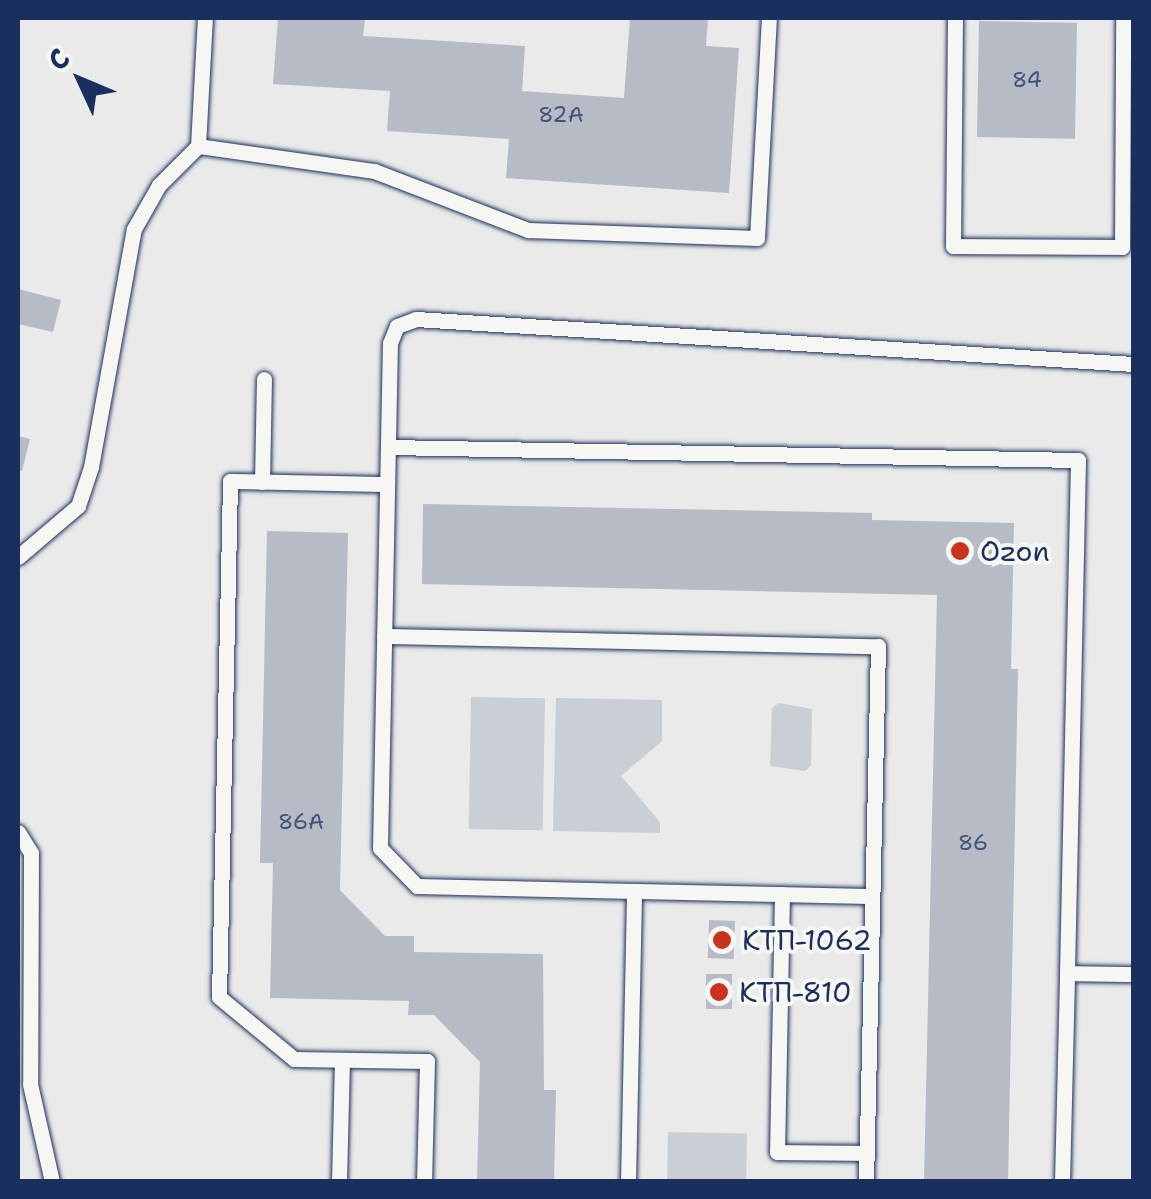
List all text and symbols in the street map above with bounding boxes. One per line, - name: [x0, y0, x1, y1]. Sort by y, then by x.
- north arrow: [30, 30, 130, 130]
- text: С: [39, 40, 78, 79]
- house number: 84: [1012, 67, 1042, 93]
- house number: 82А: [538, 102, 584, 128]
- place label: Ozon: [980, 534, 1050, 568]
- marker: Ozon: [949, 540, 971, 562]
- house number: 86А: [278, 809, 324, 835]
- house number: 86: [958, 830, 988, 856]
- place label: КТП-1062: [742, 923, 872, 957]
- marker: КТП-1062: [711, 929, 733, 951]
- place label: КТП-810: [739, 975, 852, 1009]
- marker: КТП-810: [708, 981, 730, 1003]

